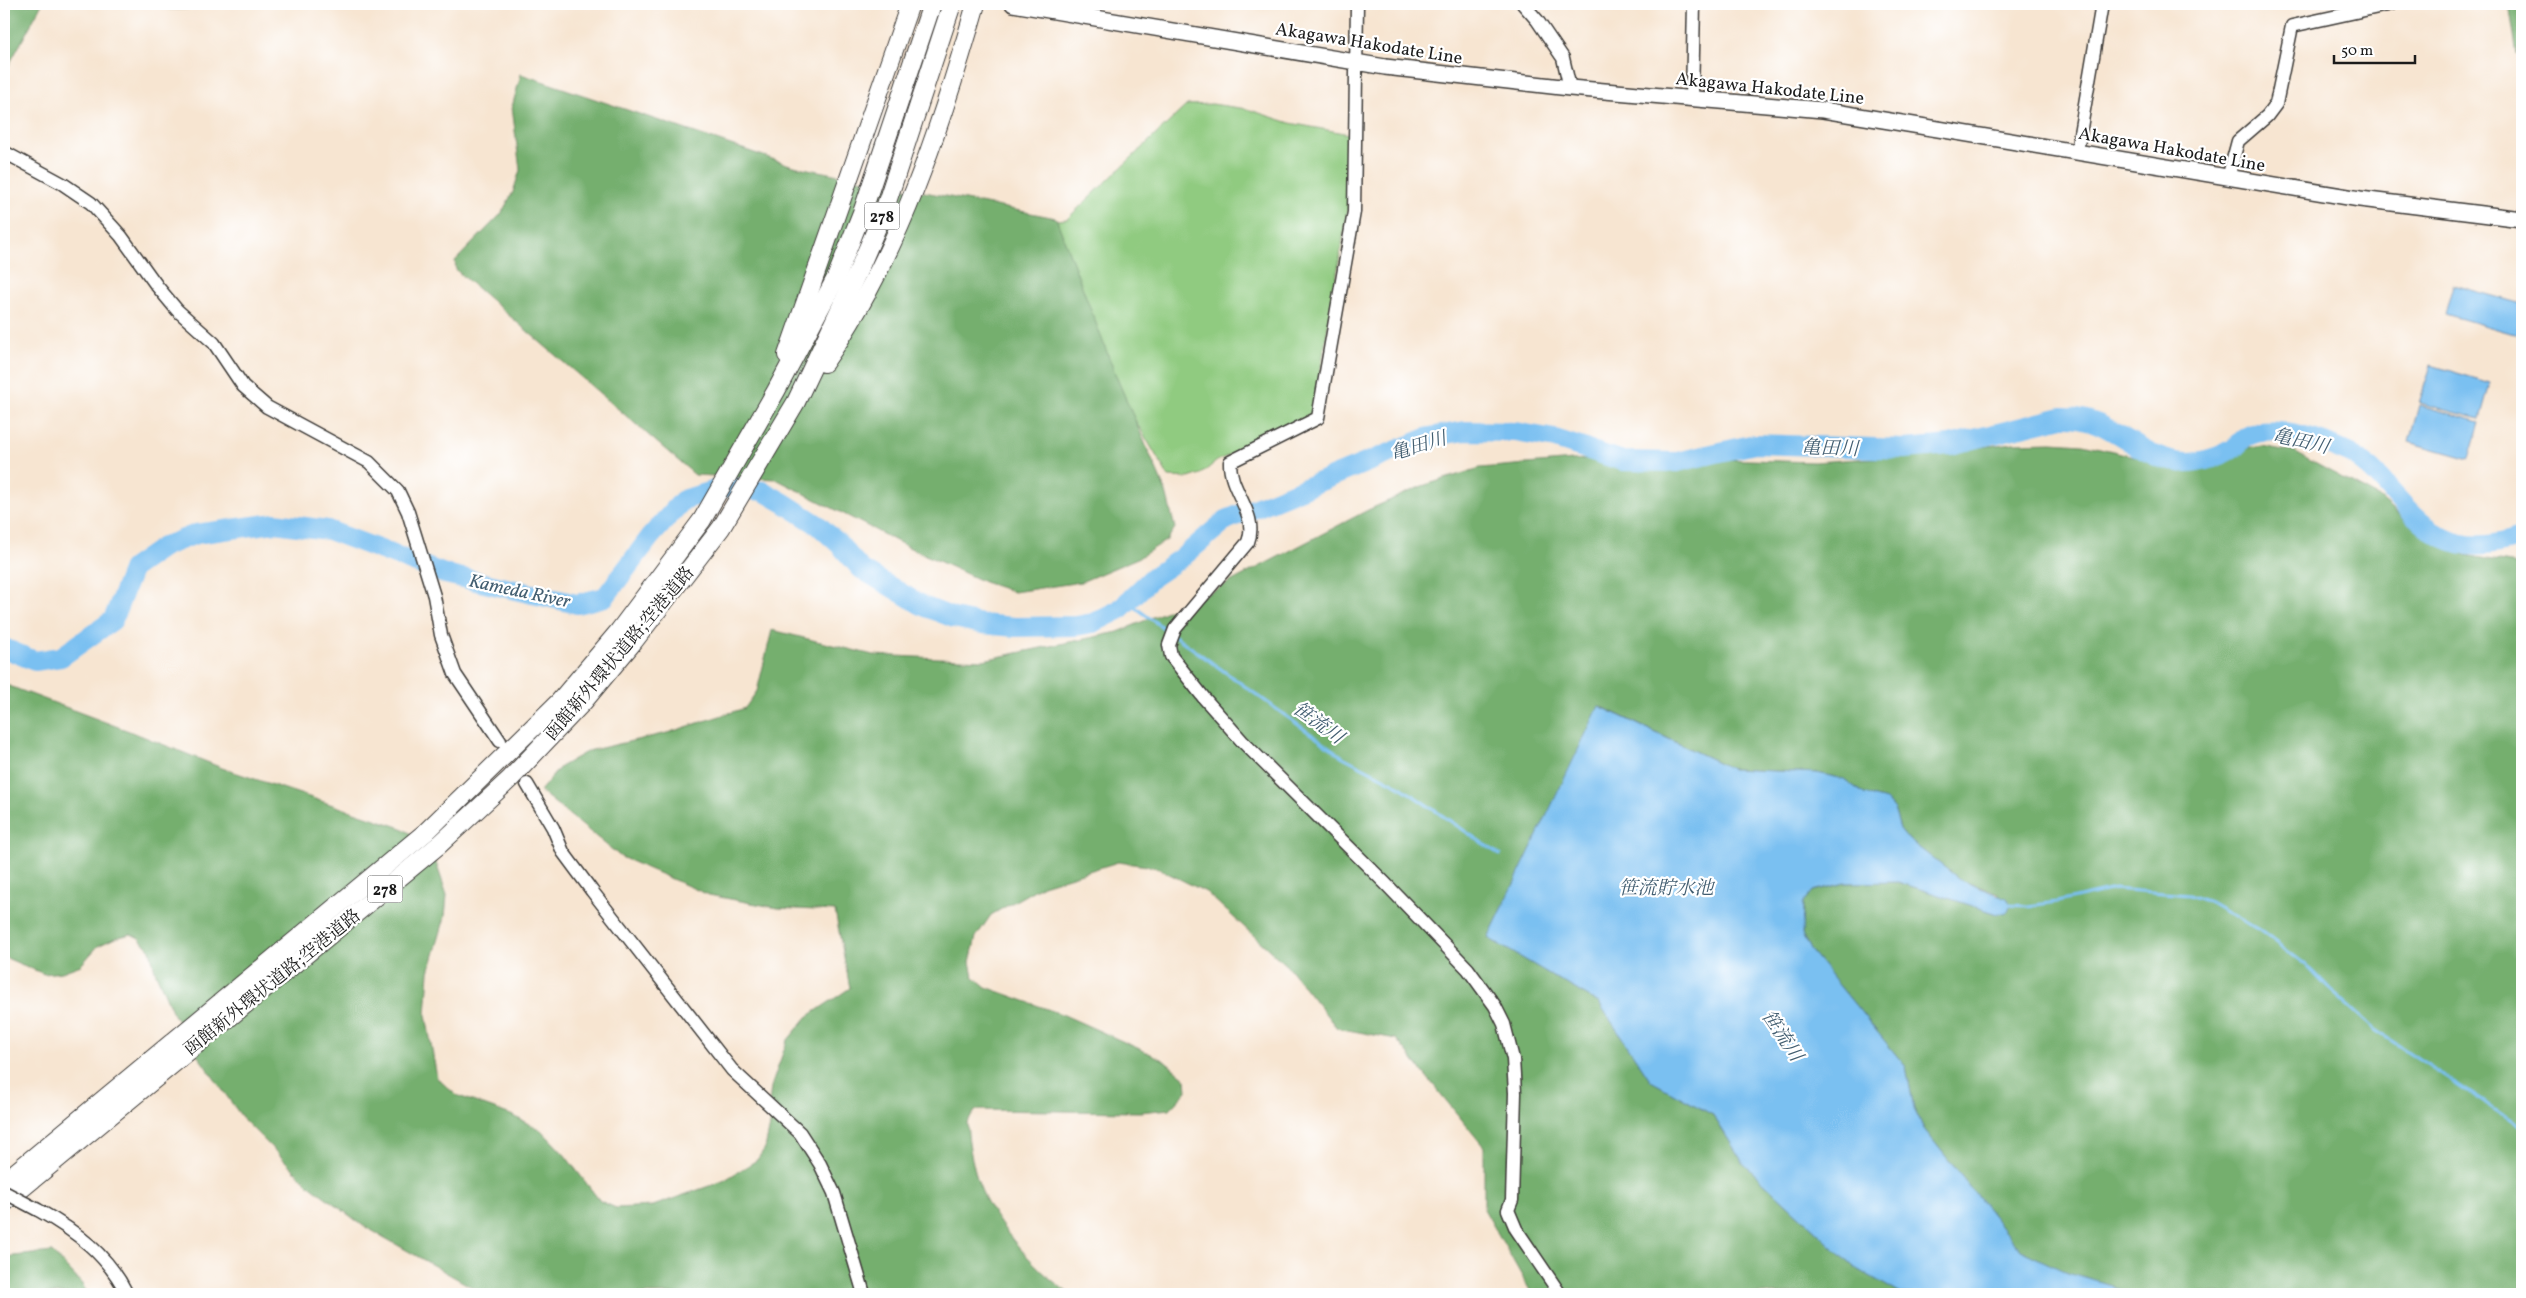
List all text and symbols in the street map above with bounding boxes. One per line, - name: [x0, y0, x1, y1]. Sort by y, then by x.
- street label: Akagawa Hakodate Line: [1273, 17, 1464, 72]
- scale bar: [2334, 32, 2415, 64]
- text: 50 m: [2341, 41, 2373, 62]
- street label: Akagawa Hakodate Line: [1675, 67, 1865, 112]
- street label: Akagawa Hakodate Line: [2076, 122, 2267, 179]
- road number: 278: [864, 202, 900, 230]
- water label: 亀田川: [2270, 423, 2333, 461]
- water label: 亀田川: [1388, 426, 1452, 468]
- water label: 亀田川: [1801, 435, 1861, 463]
- street label: 函館新外環状道路;空港道路: [540, 561, 701, 747]
- water label: Kameda River: [466, 569, 574, 616]
- water label: 笹流川: [1287, 696, 1350, 752]
- road number: 278: [368, 876, 402, 902]
- water label: 笹流貯水池: [1618, 876, 1715, 902]
- street label: 函館新外環状道路;空港道路: [179, 904, 367, 1062]
- water label: 笹流川: [1755, 1005, 1809, 1069]

